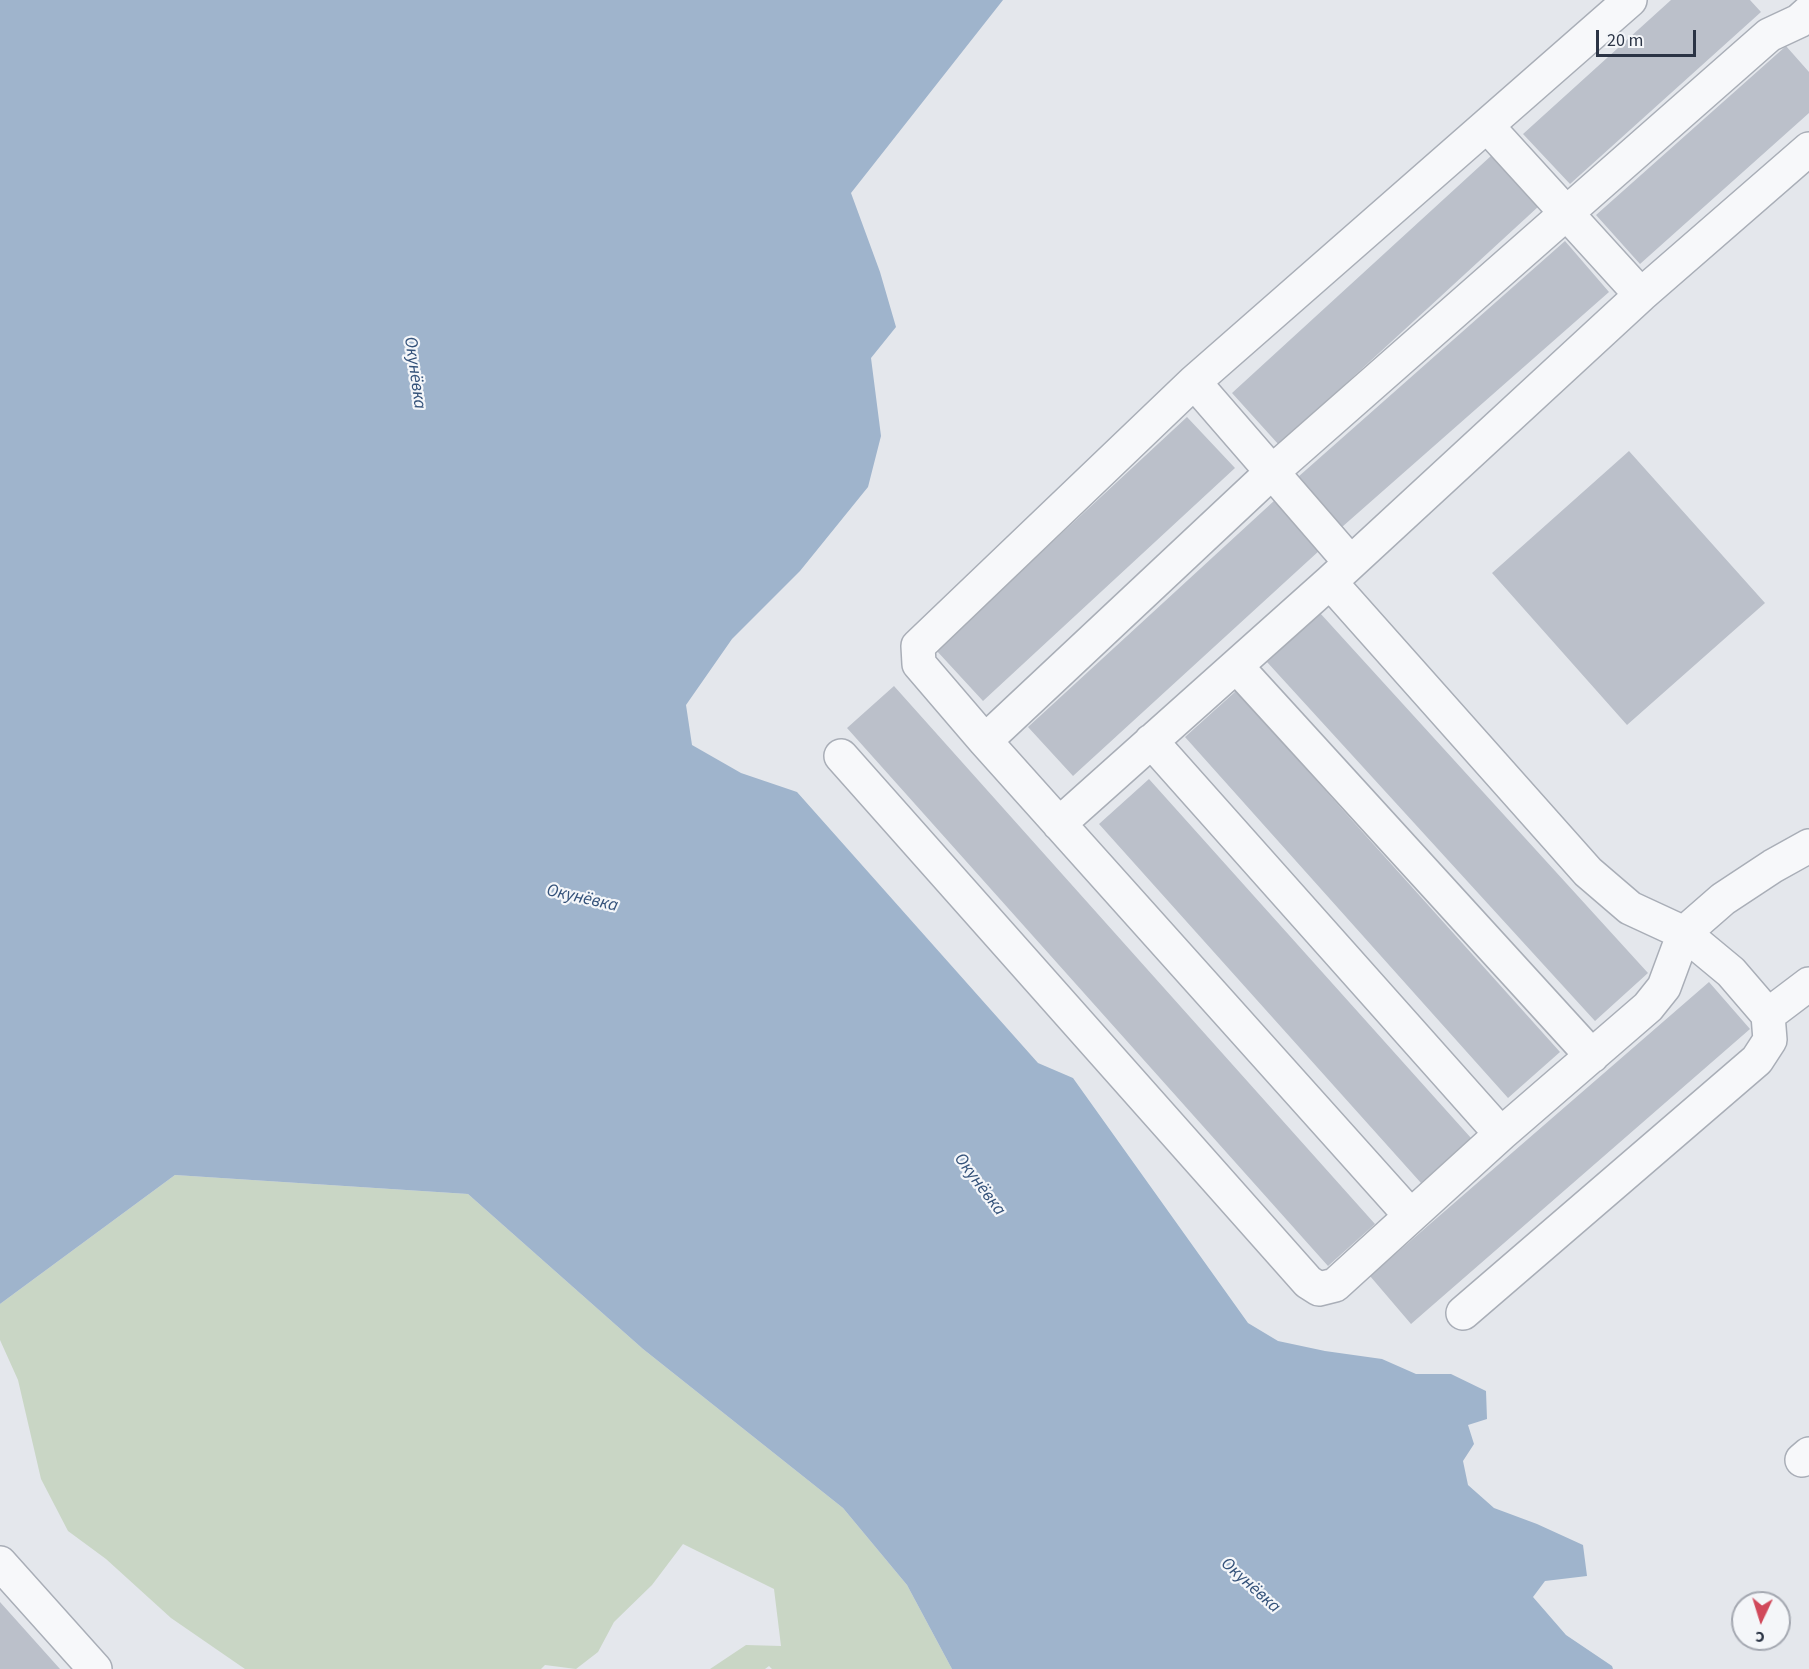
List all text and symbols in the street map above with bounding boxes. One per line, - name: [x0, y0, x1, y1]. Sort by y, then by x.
- scale bar: [1599, 18, 1700, 56]
- text: 20 m: [1607, 28, 1643, 53]
- water label: Окунёвка: [398, 335, 430, 411]
- water label: Окунёвка: [544, 880, 620, 918]
- water label: Окунёвка: [948, 1149, 1010, 1221]
- water label: Окунёвка: [1216, 1554, 1284, 1618]
- north arrow: [1731, 1591, 1791, 1651]
- text: С: [1754, 1626, 1765, 1648]

